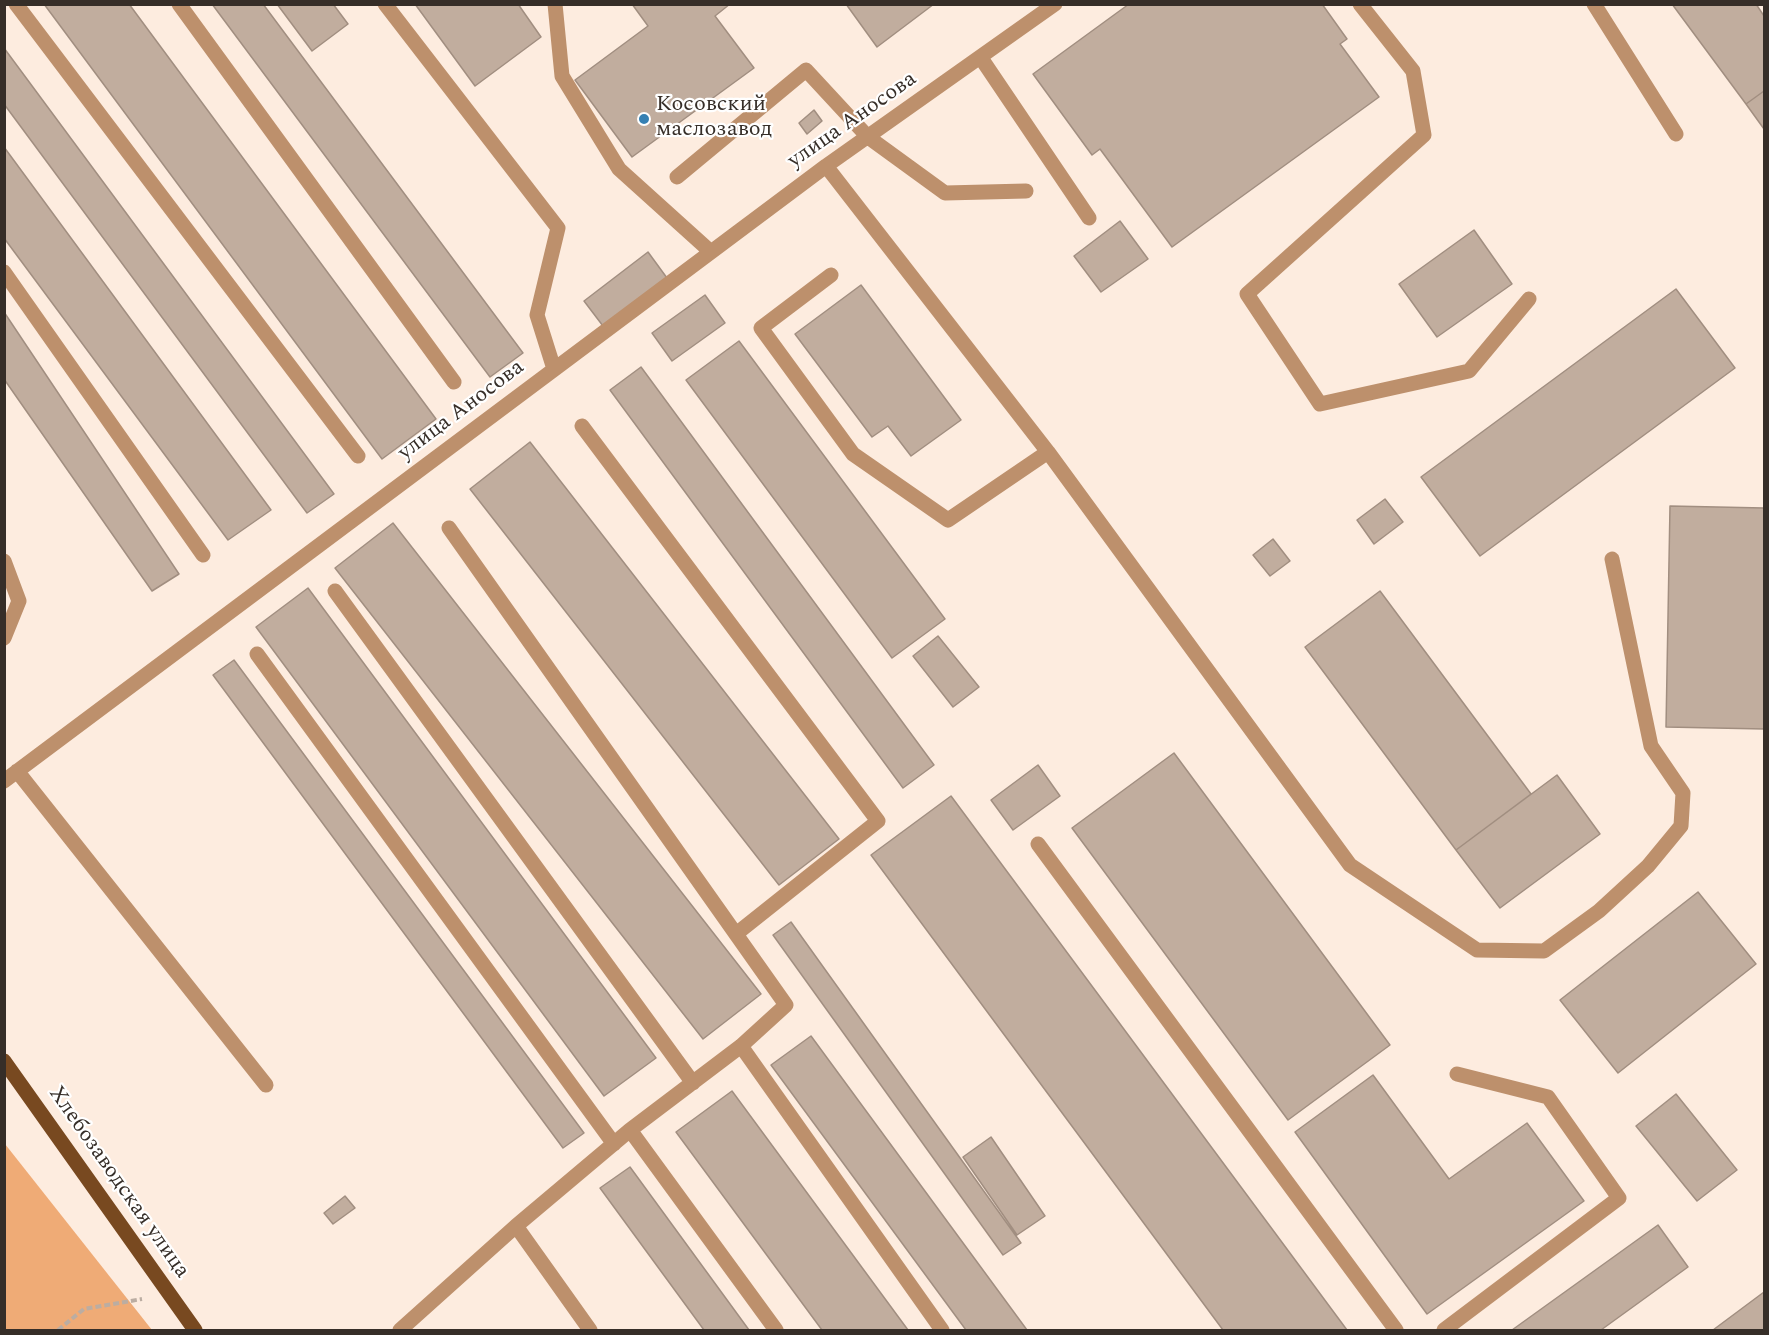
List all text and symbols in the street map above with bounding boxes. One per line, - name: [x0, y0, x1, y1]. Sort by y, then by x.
- street label: улица Аносова: [784, 67, 922, 175]
- place label: Косовский маслозавод: [656, 93, 772, 144]
- marker: Косовский маслозавод: [637, 112, 651, 126]
- street label: улица Аносова: [394, 355, 530, 467]
- street label: Хлебозаводская улица: [42, 1082, 194, 1284]

